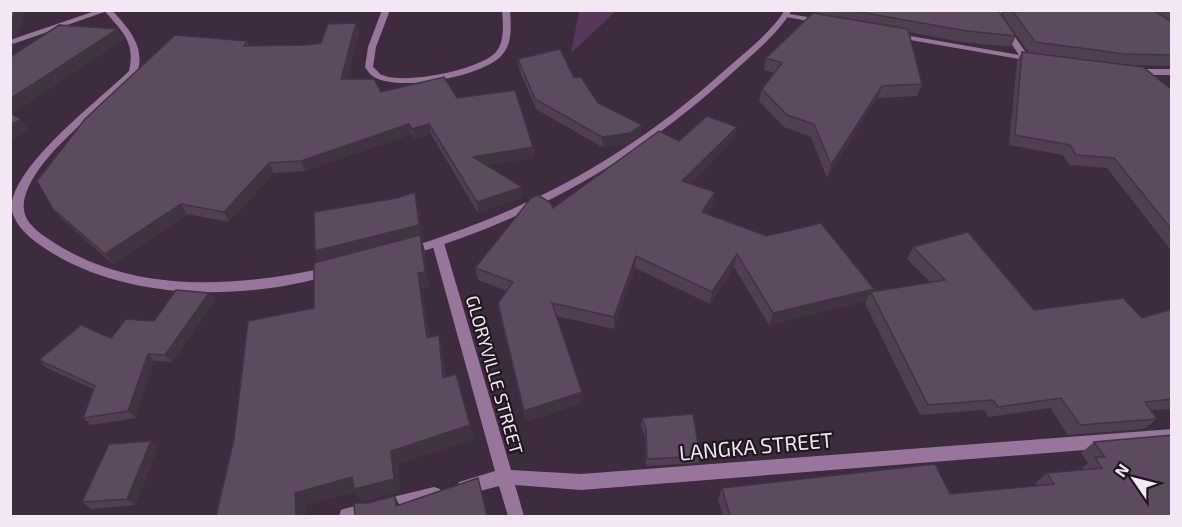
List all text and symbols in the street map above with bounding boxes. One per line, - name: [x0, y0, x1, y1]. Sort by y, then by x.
- street label: GLORYVILLE STREET: [462, 293, 528, 457]
- street label: LANGKA STREET: [678, 426, 834, 465]
- north arrow: [1104, 449, 1164, 509]
- text: N: [1110, 460, 1132, 480]

